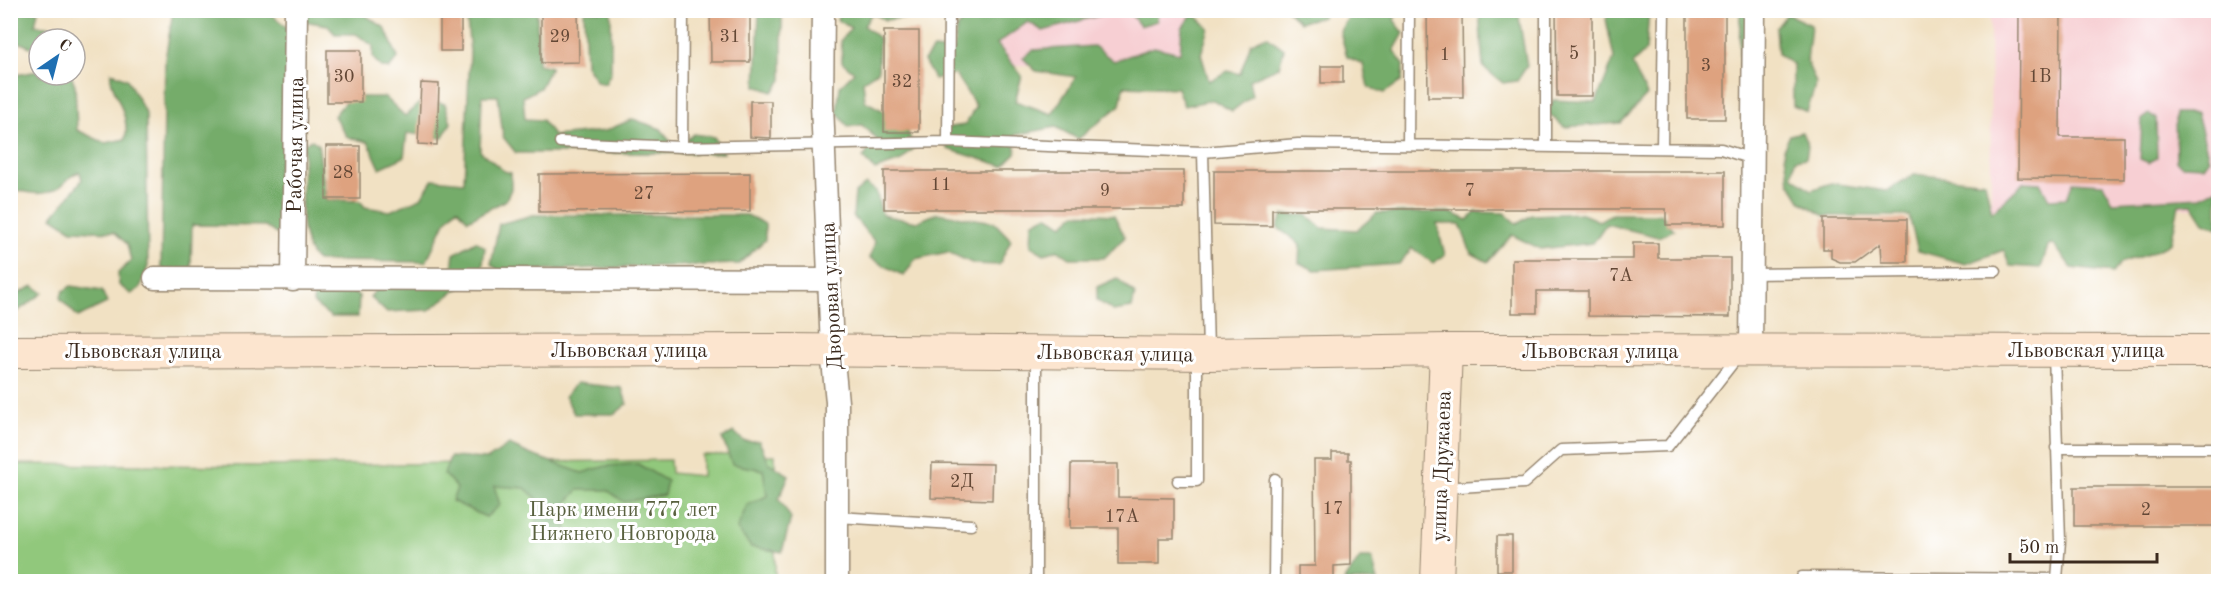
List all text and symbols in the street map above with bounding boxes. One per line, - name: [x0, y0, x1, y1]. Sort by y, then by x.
- north arrow: [27, 27, 87, 87]
- house number: 29: [550, 28, 570, 46]
- house number: 31: [720, 28, 740, 46]
- text: С: [56, 37, 73, 56]
- house number: 5: [1569, 45, 1579, 63]
- house number: 1: [1440, 46, 1450, 64]
- house number: 3: [1701, 57, 1711, 75]
- house number: 30: [334, 68, 354, 86]
- house number: 1В: [2029, 68, 2051, 86]
- house number: 32: [892, 73, 912, 91]
- street label: Рабочая улица: [285, 76, 308, 214]
- house number: 28: [333, 164, 353, 182]
- house number: 11: [931, 176, 951, 194]
- house number: 9: [1100, 182, 1110, 200]
- house number: 7: [1465, 182, 1475, 200]
- house number: 27: [634, 185, 654, 203]
- street label: Дворовая улица: [818, 221, 847, 371]
- house number: 7А: [1609, 267, 1633, 285]
- street label: Львовская улица: [550, 341, 708, 362]
- street label: Львовская улица: [2007, 341, 2165, 362]
- street label: Львовская улица: [64, 342, 222, 363]
- street label: Львовская улица: [1521, 342, 1679, 363]
- street label: Львовская улица: [1036, 343, 1194, 366]
- street label: улица Дружаева: [1429, 390, 1456, 542]
- house number: 2Д: [950, 473, 974, 491]
- park label: Парк имени 777 лет Нижнего Новгорода: [529, 500, 717, 545]
- house number: 17: [1323, 500, 1343, 518]
- house number: 2: [2141, 501, 2151, 519]
- house number: 17А: [1105, 508, 1140, 526]
- scale bar: [2010, 526, 2157, 564]
- text: 50 m: [2019, 539, 2059, 557]

